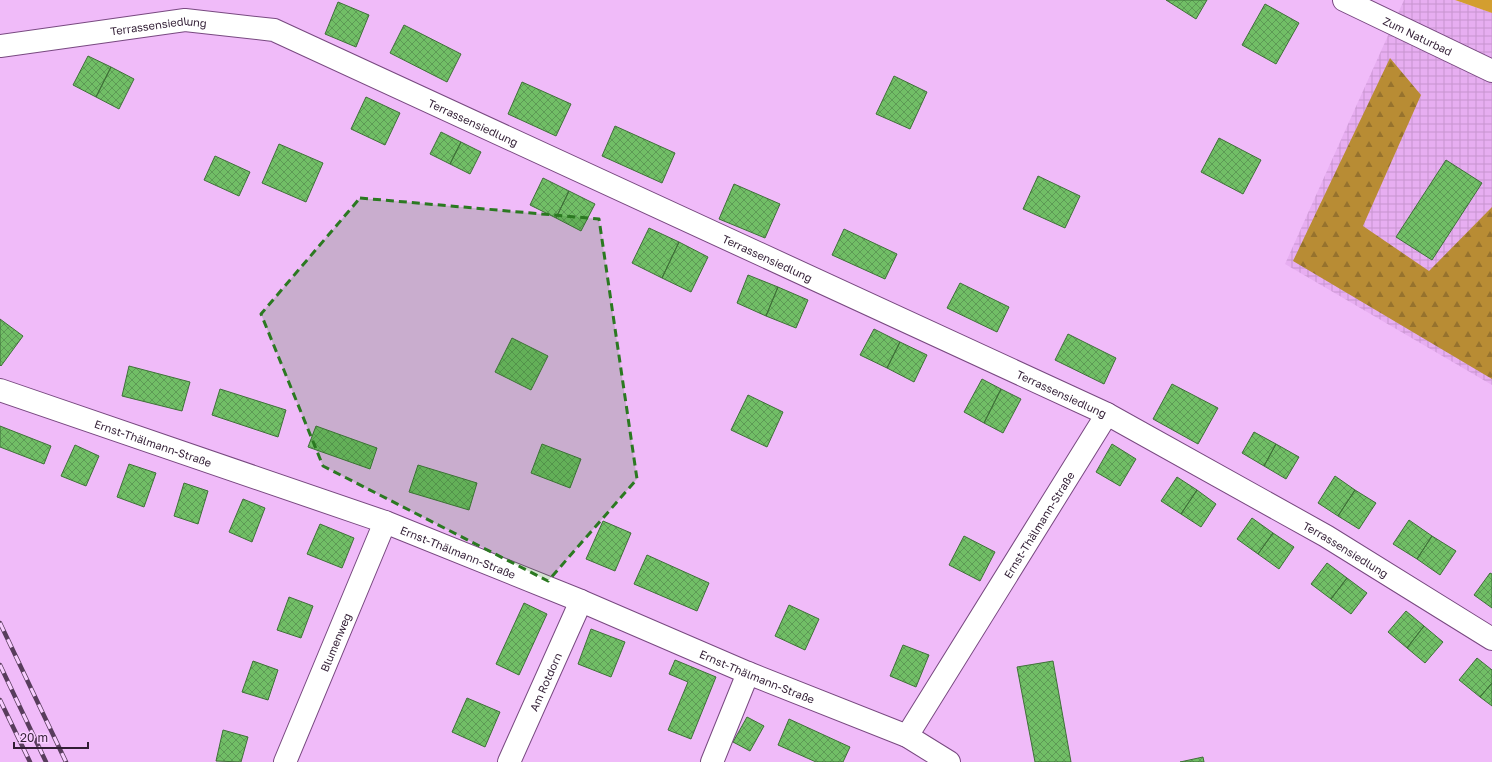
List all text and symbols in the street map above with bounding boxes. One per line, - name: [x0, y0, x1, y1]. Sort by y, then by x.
- street label: Terrassensiedlung: [109, 13, 207, 37]
- street label: Zum Naturbad: [1381, 13, 1455, 58]
- street label: Terrassensiedlung: [426, 96, 520, 148]
- street label: Terrassensiedlung: [721, 231, 815, 284]
- street label: Terrassensiedlung: [1015, 367, 1109, 420]
- street label: Ernst-Thälmann-Straße: [93, 416, 214, 469]
- street label: Ernst-Thälmann-Straße: [1000, 469, 1076, 580]
- street label: Terrassensiedlung: [1301, 518, 1391, 580]
- street label: Ernst-Thälmann-Straße: [399, 522, 518, 581]
- street label: Blumenweg: [317, 611, 353, 673]
- street label: Ernst-Thälmann-Straße: [698, 647, 817, 705]
- street label: Am Rotdorn: [526, 650, 564, 713]
- scale bar: [14, 724, 88, 750]
- text: 20 m: [20, 730, 48, 745]

